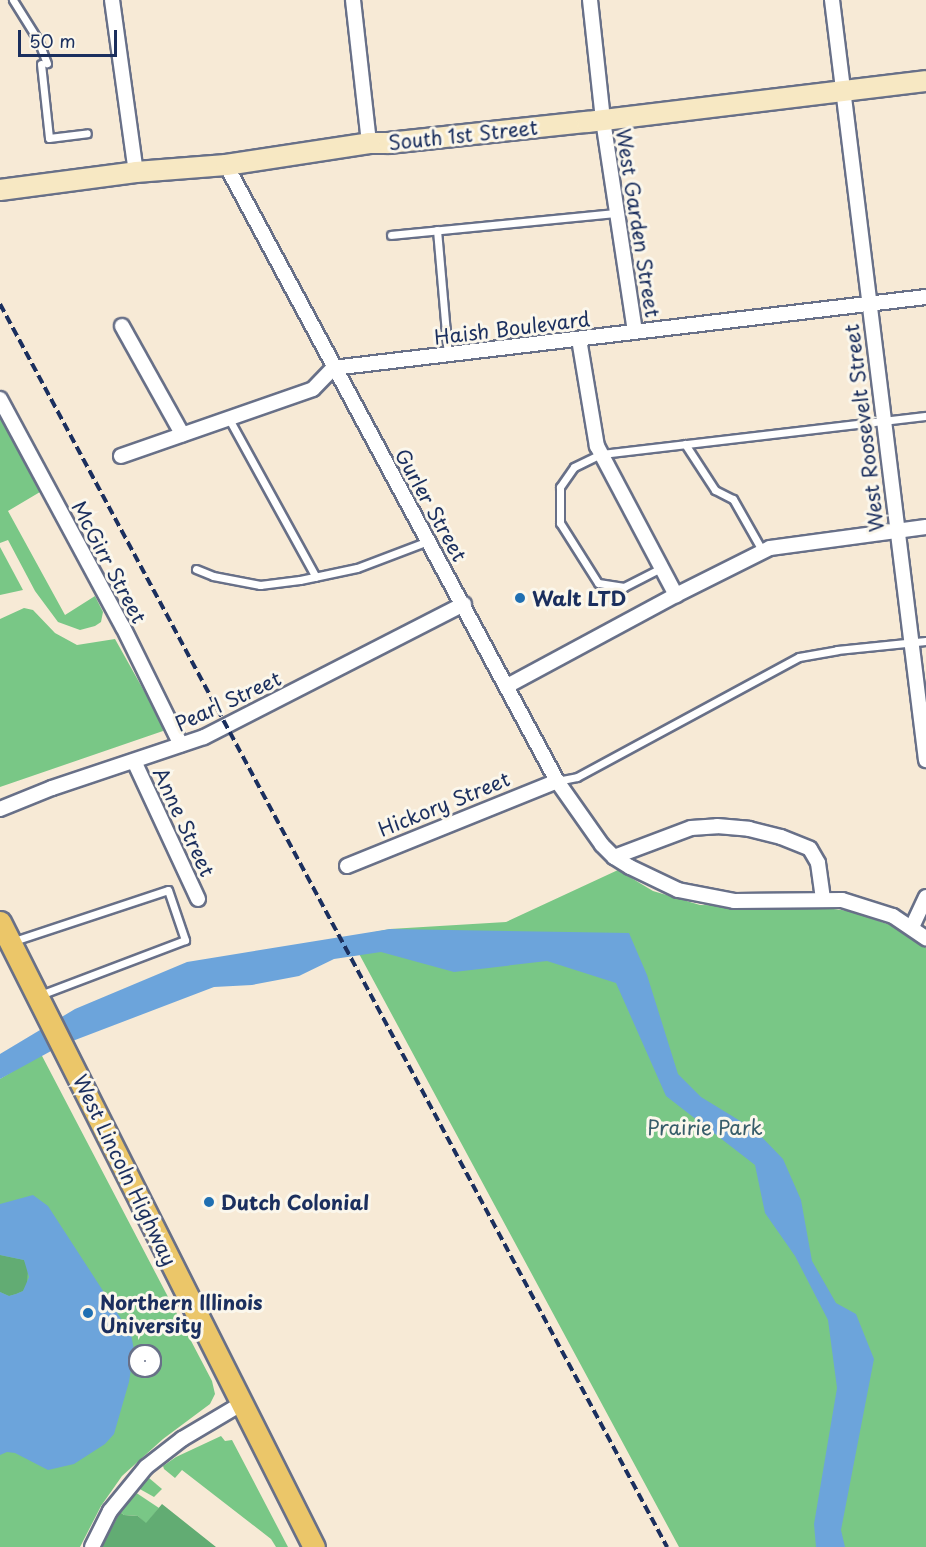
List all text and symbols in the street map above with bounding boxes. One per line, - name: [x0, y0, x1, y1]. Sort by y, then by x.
- scale bar: [21, 18, 120, 56]
- text: 50 m: [29, 27, 76, 54]
- street label: South 1st Street: [385, 115, 541, 155]
- street label: West Garden Street: [611, 127, 665, 319]
- street label: Haish Boulevard: [433, 307, 591, 349]
- street label: West Roosevelt Street: [839, 322, 889, 534]
- street label: Gurler Street: [390, 444, 472, 566]
- street label: McGirr Street: [67, 497, 151, 627]
- place label: Walt LTD: [532, 586, 627, 610]
- marker: Walt LTD: [513, 591, 527, 605]
- street label: Pearl Street: [171, 666, 285, 736]
- street label: Anne Street: [148, 764, 220, 880]
- street label: Hickory Street: [375, 767, 513, 841]
- street label: West Lincoln Highway: [68, 1070, 182, 1270]
- park label: Prairie Park: [647, 1115, 763, 1139]
- place label: Dutch Colonial: [221, 1190, 371, 1214]
- marker: Dutch Colonial: [202, 1195, 216, 1209]
- place label: Northern Illinois University: [100, 1290, 263, 1337]
- marker: Northern Illinois University: [81, 1306, 95, 1320]

